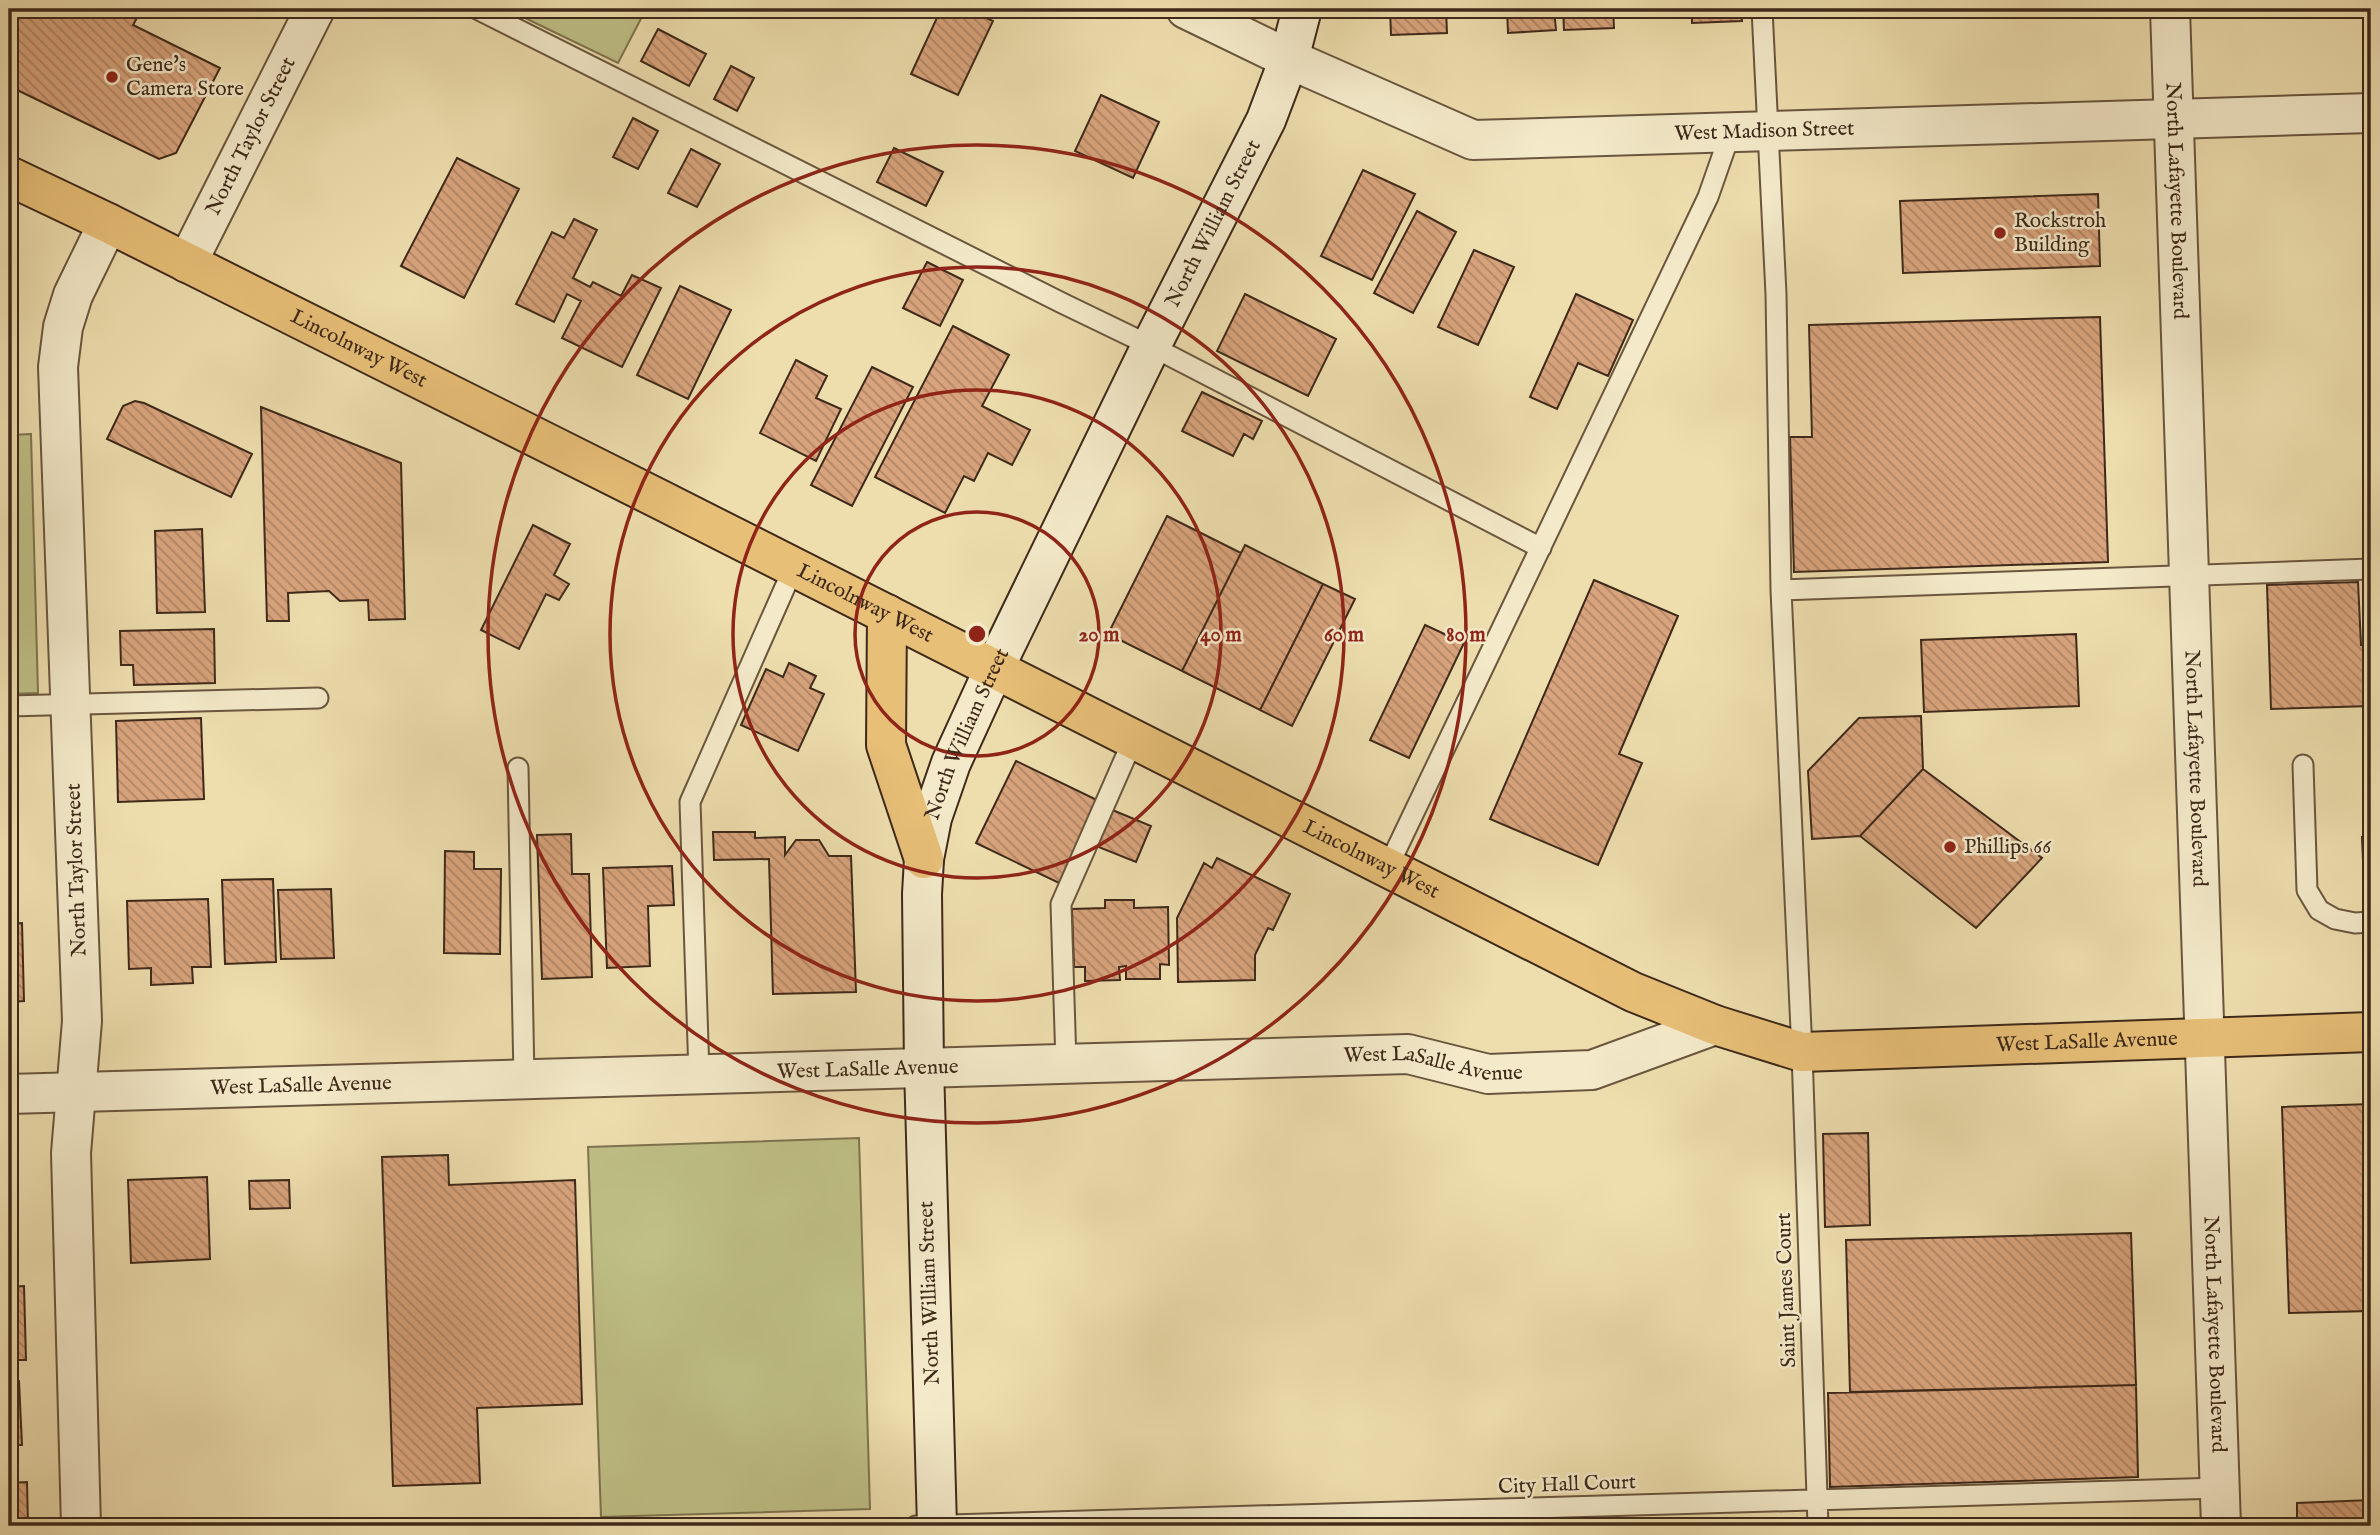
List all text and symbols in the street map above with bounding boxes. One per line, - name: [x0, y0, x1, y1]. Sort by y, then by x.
- place label: Gene's Camera Store: [126, 52, 244, 103]
- street label: North Taylor Street: [200, 53, 302, 220]
- marker: Gene's Camera Store: [104, 69, 120, 85]
- street label: North Lafayette Boulevard: [2159, 82, 2194, 321]
- street label: West Madison Street: [1674, 115, 1855, 147]
- street label: North William Street: [1159, 135, 1267, 312]
- place label: Rockstroh Building: [2014, 208, 2106, 259]
- marker: Rockstroh Building: [1992, 225, 2008, 241]
- street label: Lincolnway West: [286, 303, 432, 394]
- street label: Lincolnway West: [792, 558, 938, 649]
- centre of rings: [965, 622, 989, 646]
- text: 20 m: [1079, 622, 1120, 649]
- text: 40 m: [1200, 622, 1242, 649]
- text: 60 m: [1324, 622, 1365, 649]
- text: 80 m: [1446, 622, 1486, 649]
- street label: North William Street: [919, 644, 1016, 824]
- street label: North Lafayette Boulevard: [2178, 650, 2213, 888]
- street label: North Taylor Street: [60, 783, 94, 957]
- street label: Lincolnway West: [1298, 814, 1444, 905]
- place label: Phillips 66: [1964, 834, 2052, 861]
- marker: Phillips 66: [1942, 839, 1958, 855]
- street label: West LaSalle Avenue: [1996, 1025, 2178, 1059]
- street label: West LaSalle Avenue: [1343, 1041, 1524, 1088]
- street label: West LaSalle Avenue: [777, 1053, 959, 1086]
- street label: West LaSalle Avenue: [210, 1070, 392, 1102]
- street label: North William Street: [913, 1200, 947, 1386]
- street label: Saint James Court: [1771, 1212, 1803, 1368]
- street label: North Lafayette Boulevard: [2197, 1215, 2232, 1454]
- street label: City Hall Court: [1498, 1469, 1636, 1501]

